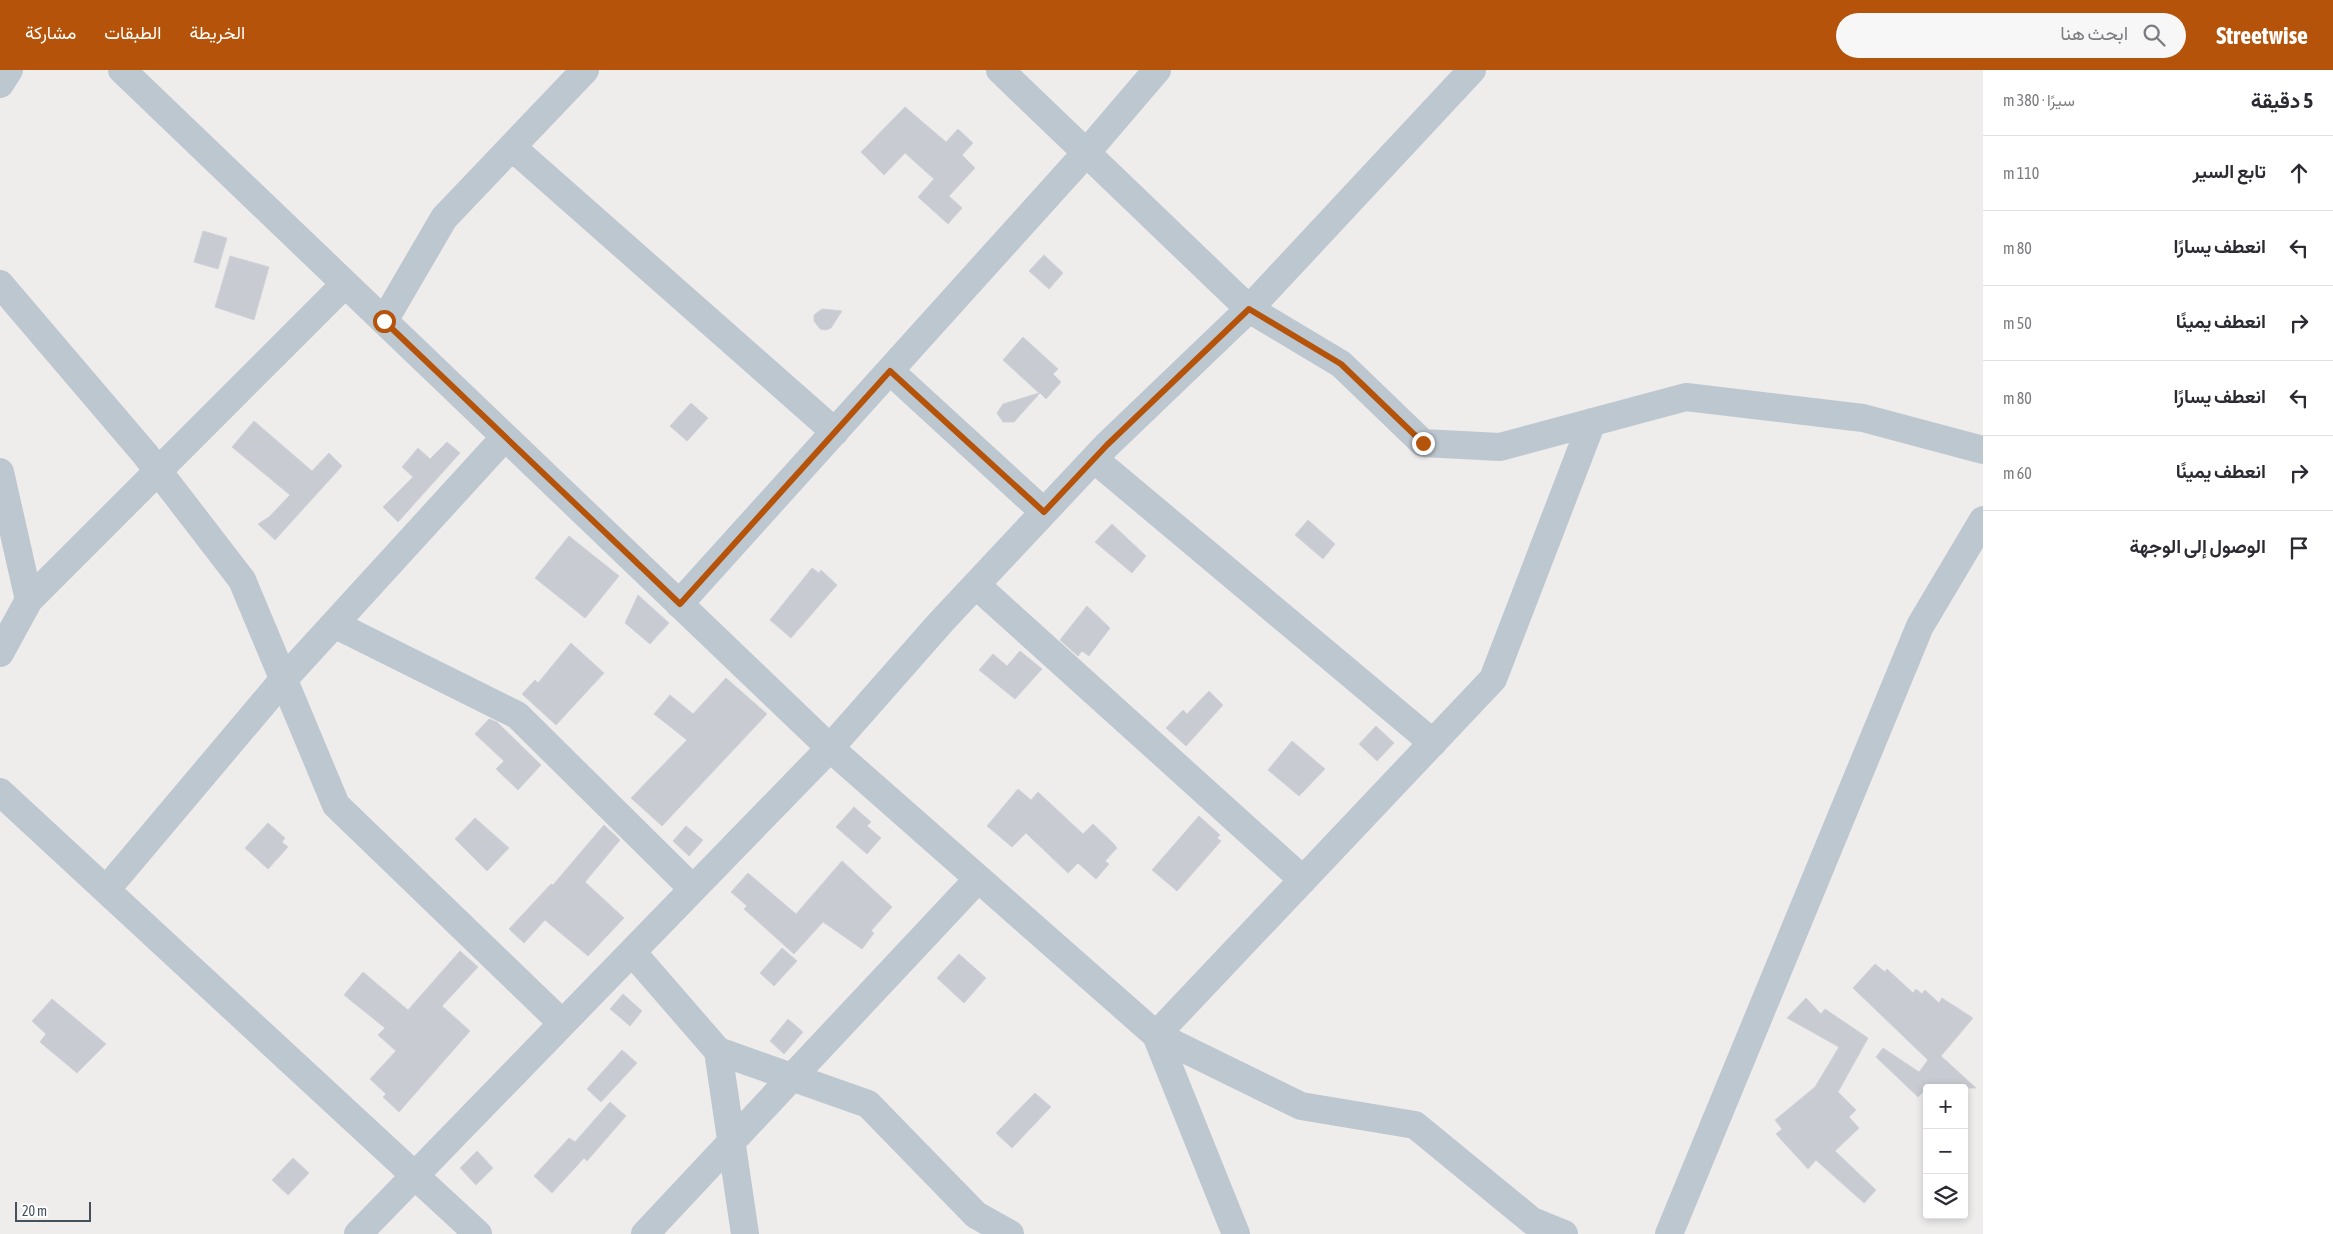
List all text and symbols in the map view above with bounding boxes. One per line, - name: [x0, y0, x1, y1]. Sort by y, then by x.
- search box: [1836, 13, 2186, 58]
- icon: search: [2140, 21, 2168, 49]
- text: مشاركة: [25, 22, 76, 43]
- text: الطبقات: [104, 22, 161, 43]
- text: الخريطة: [189, 22, 245, 43]
- text: ابحث هنا: [2060, 22, 2128, 44]
- text: Streetwise: [2216, 22, 2308, 49]
- text: 5 دقيقة: [2251, 88, 2313, 112]
- text: سيرًا · 380 m: [2003, 91, 2075, 109]
- icon: ahead: [2285, 159, 2313, 187]
- text: تابع السير: [2193, 160, 2266, 182]
- text: 110 m: [2003, 164, 2039, 182]
- icon: left: [2285, 234, 2313, 262]
- text: انعطف يسارًا: [2173, 235, 2266, 257]
- text: 80 m: [2003, 239, 2032, 257]
- icon: right: [2285, 309, 2313, 337]
- route start: [373, 310, 396, 333]
- text: انعطف يمينًا: [2176, 310, 2266, 332]
- text: 50 m: [2003, 314, 2032, 332]
- icon: left: [2285, 384, 2313, 412]
- text: انعطف يسارًا: [2173, 385, 2266, 407]
- text: 80 m: [2003, 389, 2032, 407]
- route end: [1412, 432, 1435, 455]
- icon: right: [2285, 459, 2313, 487]
- text: انعطف يمينًا: [2176, 460, 2266, 482]
- text: 60 m: [2003, 464, 2032, 482]
- icon: arrive: [2285, 534, 2313, 562]
- text: الوصول إلى الوجهة: [2129, 535, 2266, 557]
- map controls: [1923, 1084, 1968, 1219]
- button: +: [1923, 1084, 1968, 1129]
- button: −: [1923, 1129, 1968, 1174]
- button: layers: [1923, 1174, 1968, 1219]
- scale bar: [15, 1199, 91, 1222]
- text: 20 m: [22, 1203, 47, 1219]

